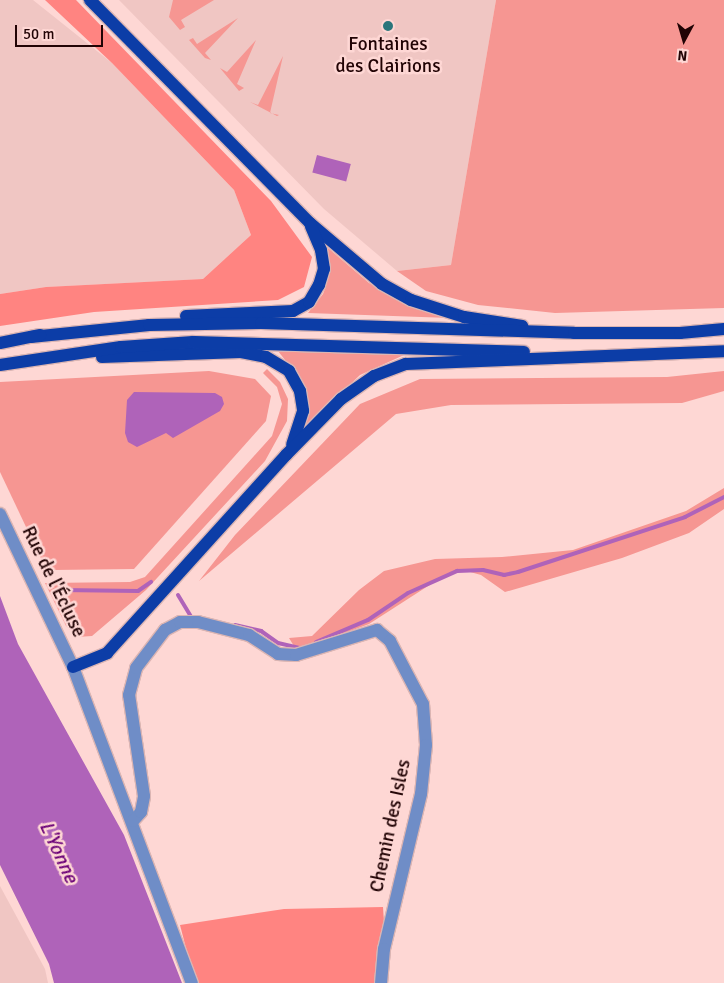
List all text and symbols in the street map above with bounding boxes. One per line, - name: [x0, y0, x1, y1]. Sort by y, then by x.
- scale bar: [18, 15, 105, 47]
- north arrow: [659, 15, 709, 65]
- marker: Fontaines des Clairions: [382, 20, 394, 32]
- text: 50 m: [23, 25, 54, 43]
- place label: Fontaines des Clairions: [336, 34, 440, 78]
- text: N: [677, 46, 688, 64]
- street label: Rue de l'Écluse: [16, 523, 90, 641]
- street label: Chemin des Isles: [366, 757, 416, 895]
- water label: L'Yonne: [34, 817, 84, 887]

